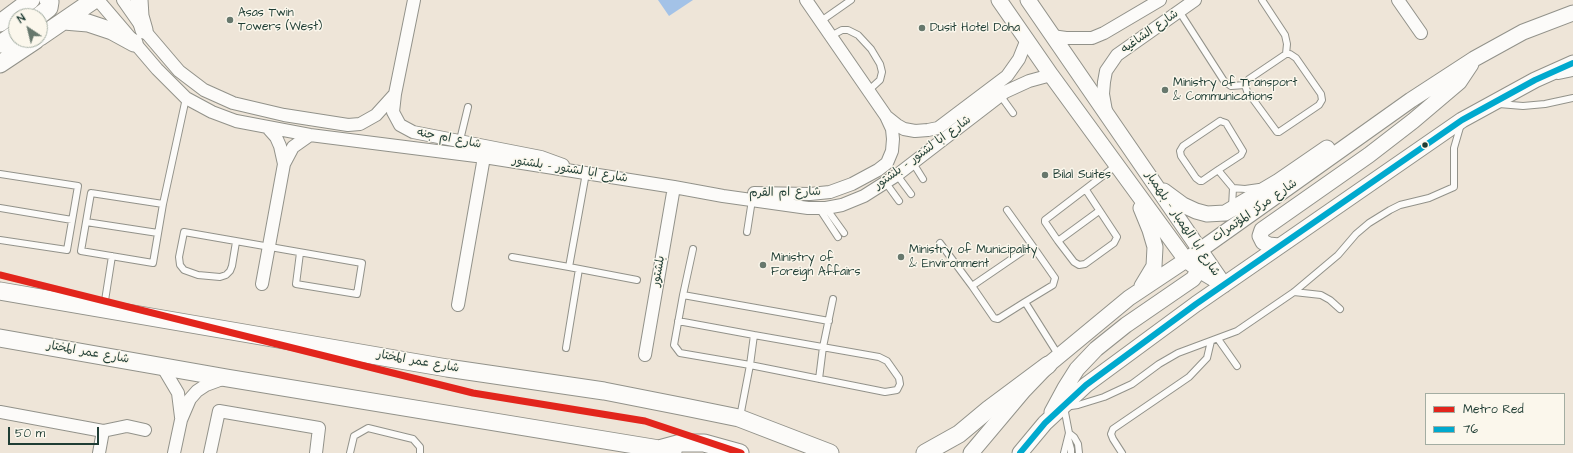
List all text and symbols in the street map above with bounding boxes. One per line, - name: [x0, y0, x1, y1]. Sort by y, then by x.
- place label: Asas Twin Towers (West): [238, 6, 322, 34]
- street label: شارع الشاغيه: [1119, 7, 1181, 57]
- north arrow: [8, 8, 48, 48]
- text: N: [14, 10, 29, 27]
- marker: Asas Twin Towers (West): [225, 15, 235, 25]
- place label: Dusit Hotel Doha: [930, 21, 1020, 35]
- marker: Dusit Hotel Doha: [917, 23, 927, 33]
- place label: Ministry of Transport & Communications: [1173, 76, 1297, 104]
- marker: Ministry of Transport & Communications: [1160, 85, 1170, 95]
- street label: شارع ابا لشتور - بلشتور: [872, 113, 974, 193]
- street label: شارع ام جنه: [415, 126, 483, 152]
- unlabelled marker: [1420, 140, 1430, 150]
- street label: شارع ابا لشتور - بلشتور: [511, 154, 629, 186]
- place label: Bilal Suites: [1053, 168, 1111, 182]
- street label: شارع ابا الهمبار - بلهمبار: [1142, 169, 1222, 279]
- marker: Bilal Suites: [1040, 170, 1050, 180]
- street label: شارع مركز المؤتمرات: [1210, 176, 1300, 246]
- street label: شارع ام القرم: [749, 185, 821, 201]
- place label: Ministry of Municipality & Environment: [909, 243, 1037, 271]
- place label: Ministry of Foreign Affairs: [771, 251, 860, 279]
- marker: Ministry of Municipality & Environment: [896, 252, 906, 262]
- street label: بلشتور: [649, 255, 669, 287]
- marker: Ministry of Foreign Affairs: [758, 260, 768, 270]
- street label: شارع عمر المختار: [46, 339, 130, 367]
- street label: شارع عمر المختار: [376, 348, 460, 376]
- legend: [1425, 393, 1565, 445]
- text: Metro Red: [1463, 401, 1524, 418]
- scale bar: [10, 419, 101, 445]
- text: 76: [1463, 421, 1478, 438]
- text: 50 m: [15, 425, 45, 442]

